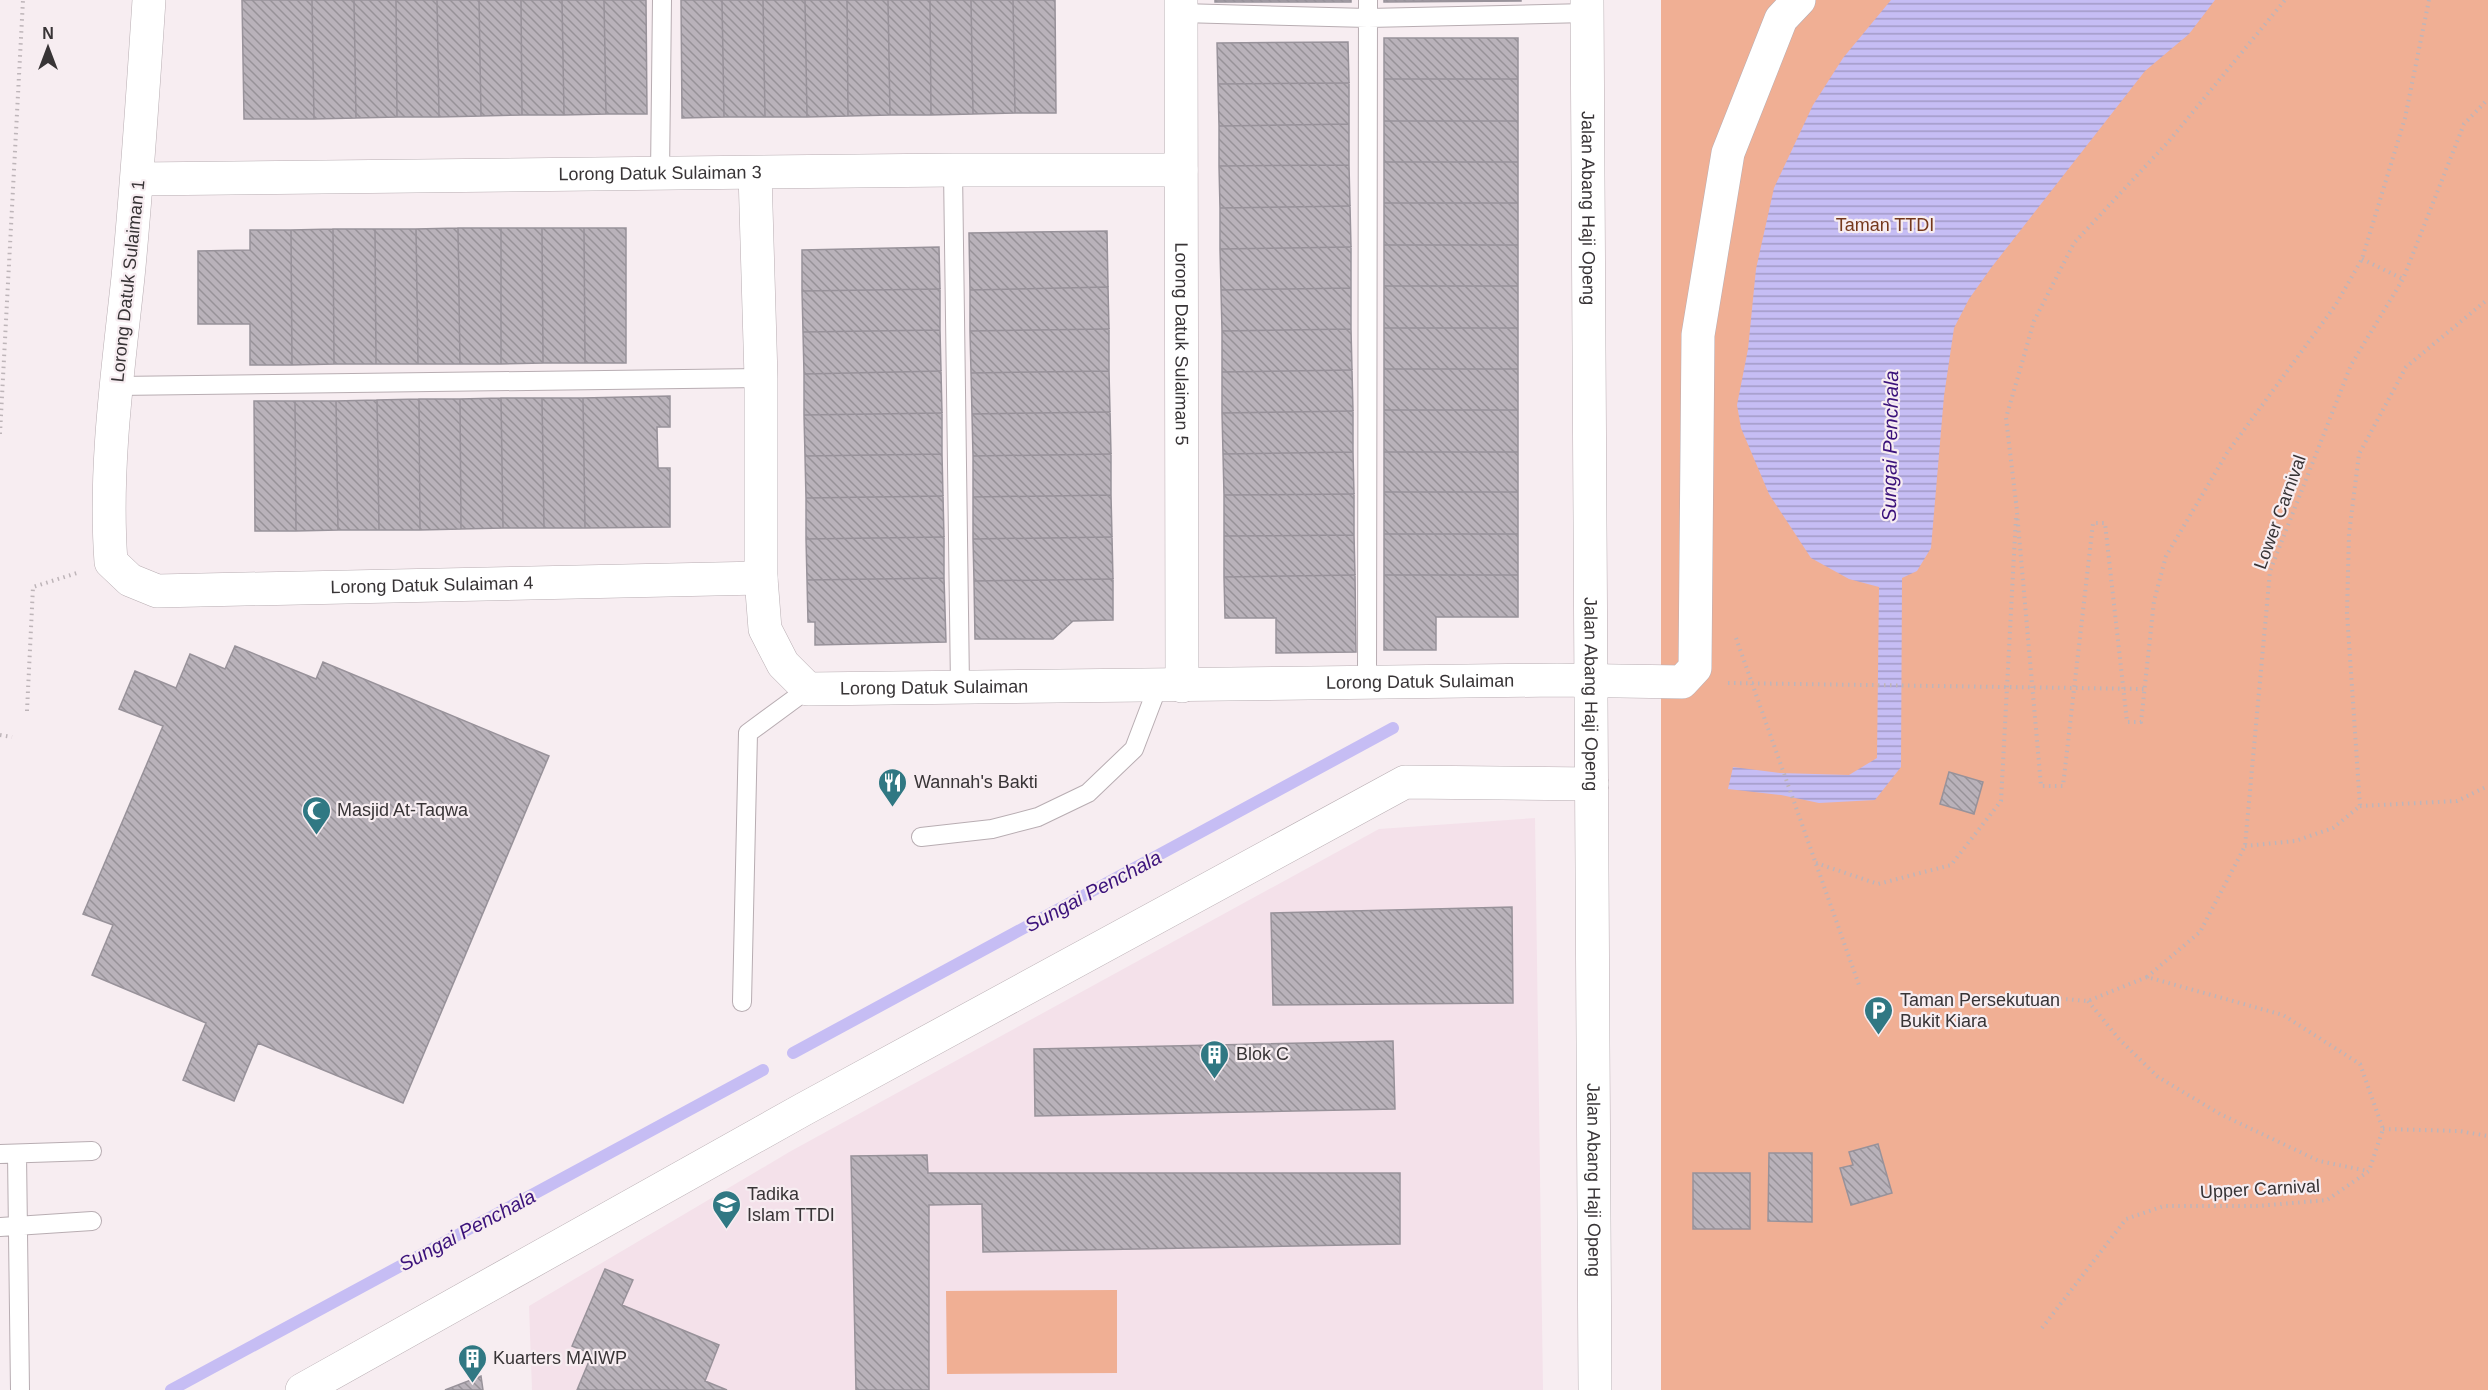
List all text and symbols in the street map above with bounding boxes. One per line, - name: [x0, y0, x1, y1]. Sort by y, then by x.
- north arrow: [18, 18, 78, 78]
- text: N: [42, 25, 54, 42]
- street label: Jalan Abang Haji Openg: [1578, 111, 1599, 305]
- street label: Lorong Datuk Sulaiman 3: [558, 162, 762, 184]
- street label: Lorong Datuk Sulaiman 1: [107, 179, 149, 383]
- park label: Taman TTDI: [1836, 215, 1934, 235]
- street label: Lorong Datuk Sulaiman 5: [1171, 242, 1192, 446]
- water label: Sungai Penchala: [1878, 370, 1902, 522]
- street label: Lower Carnival: [2250, 452, 2310, 572]
- street label: Lorong Datuk Sulaiman 4: [330, 573, 534, 597]
- street label: Jalan Abang Haji Openg: [1580, 597, 1602, 791]
- street label: Lorong Datuk Sulaiman: [1326, 671, 1514, 693]
- street label: Lorong Datuk Sulaiman: [840, 676, 1028, 699]
- restaurant icon: Wannah's Bakti: [877, 766, 909, 808]
- place label: Wannah's Bakti: [914, 772, 1038, 792]
- mosque icon: Masjid At-Taqwa: [300, 794, 332, 836]
- place label: Masjid At-Taqwa: [337, 800, 469, 820]
- water label: Sungai Penchala: [1021, 846, 1165, 936]
- place label: Taman Persekutuan Bukit Kiara: [1900, 990, 2060, 1031]
- parking icon: Taman Persekutuan Bukit Kiara: [1863, 994, 1895, 1036]
- building icon: Blok C: [1199, 1038, 1231, 1080]
- place label: Blok C: [1236, 1044, 1289, 1064]
- street label: Jalan Abang Haji Openg: [1583, 1083, 1604, 1277]
- street label: Upper Carnival: [2200, 1176, 2320, 1202]
- place label: Tadika Islam TTDI: [747, 1184, 835, 1225]
- water label: Sungai Penchala: [395, 1185, 539, 1275]
- school or university icon: Tadika Islam TTDI: [710, 1188, 742, 1230]
- building icon: Kuarters MAIWP: [456, 1342, 488, 1384]
- place label: Kuarters MAIWP: [493, 1348, 627, 1368]

